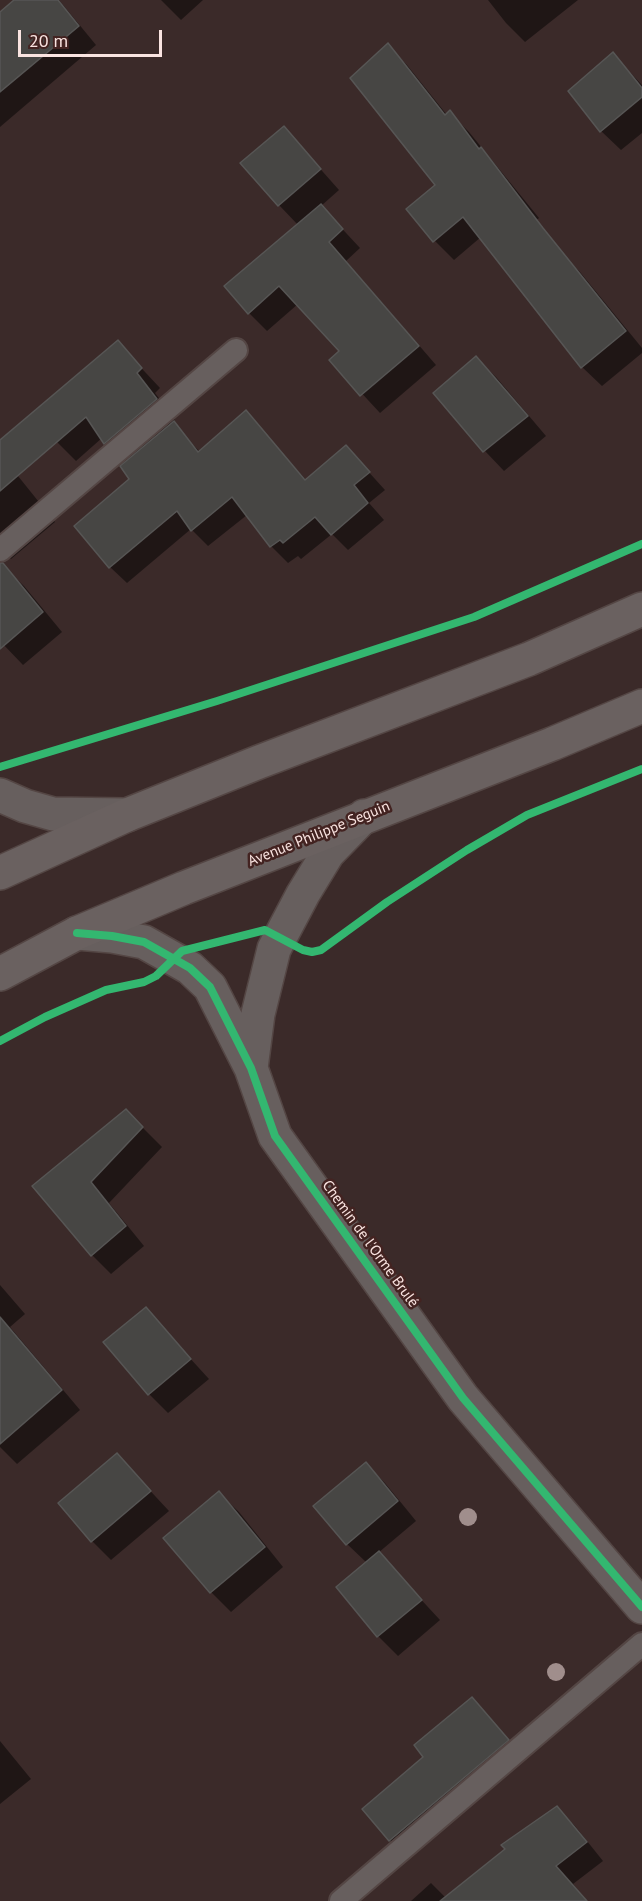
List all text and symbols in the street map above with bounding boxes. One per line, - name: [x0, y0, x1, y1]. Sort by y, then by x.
- scale bar: [21, 18, 165, 56]
- text: 20 m: [29, 29, 68, 52]
- street label: Avenue Philippe Seguin: [245, 797, 393, 871]
- street label: Chemin de l'Orme Brulé: [318, 1177, 422, 1311]

